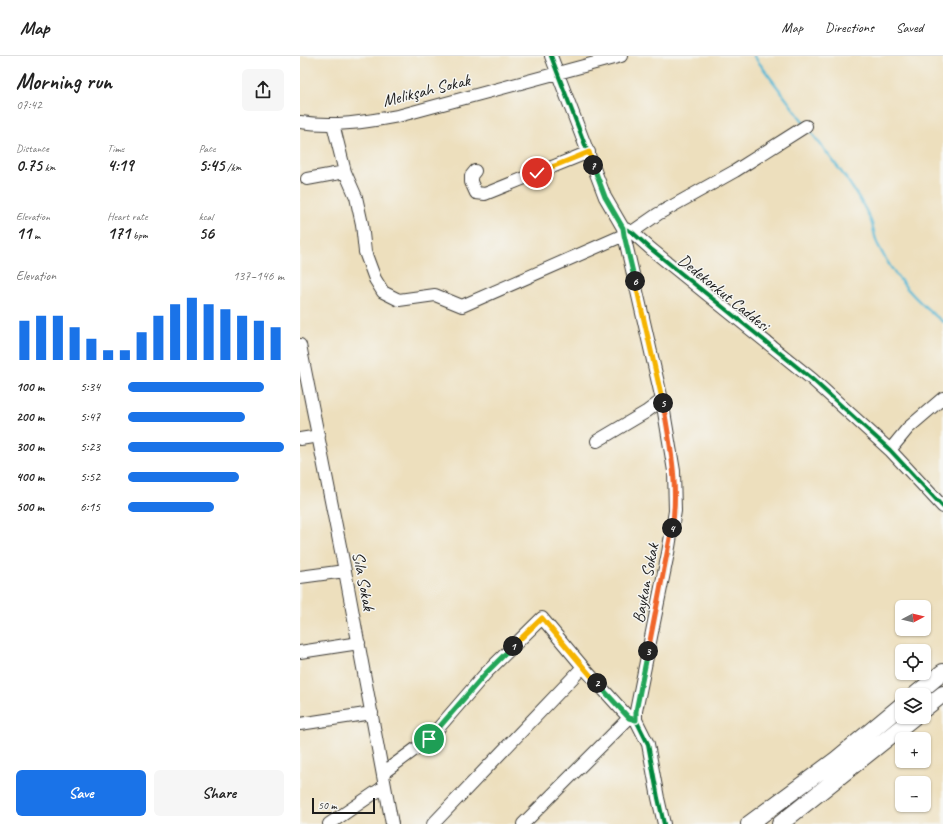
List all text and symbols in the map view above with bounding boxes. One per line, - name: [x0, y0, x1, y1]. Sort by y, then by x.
- text: Map: [20, 16, 50, 40]
- text: Map: [782, 19, 803, 36]
- text: Directions: [825, 19, 874, 36]
- text: Saved: [896, 19, 923, 36]
- text: Morning run: [16, 68, 112, 96]
- button: share: [242, 69, 284, 111]
- street label: Melikşah Sokak: [380, 69, 474, 111]
- text: 07:42: [16, 97, 42, 113]
- text: Distance: [16, 141, 49, 155]
- text: Time: [107, 141, 124, 155]
- text: Pace: [199, 141, 216, 155]
- text: 0.75: [16, 155, 42, 176]
- text: 4:19: [107, 155, 133, 176]
- text: 5:45: [199, 155, 224, 176]
- pin: 7: [583, 155, 603, 175]
- pin: [520, 156, 554, 190]
- text: 7: [591, 158, 595, 172]
- text: km: [42, 160, 55, 174]
- text: /km: [224, 160, 241, 174]
- icon: check: [526, 162, 548, 184]
- text: Elevation: [16, 209, 50, 223]
- text: Heart rate: [107, 209, 147, 223]
- text: kcal: [199, 209, 213, 223]
- text: 11: [16, 223, 31, 244]
- text: 171: [107, 223, 130, 244]
- text: 56: [199, 223, 214, 244]
- text: m: [31, 228, 40, 242]
- text: bpm: [130, 228, 148, 242]
- street label: Dedekorkut Caddesi: [674, 249, 775, 337]
- text: Elevation: [16, 268, 56, 284]
- text: 137–146 m: [233, 268, 284, 284]
- pin: 6: [625, 271, 645, 291]
- text: 6: [632, 274, 638, 288]
- text: 100 m: [16, 379, 44, 395]
- text: 5:34: [80, 379, 100, 395]
- pin: 5: [653, 393, 673, 413]
- text: 5: [661, 396, 665, 410]
- text: 200 m: [16, 409, 44, 425]
- text: 5:47: [80, 409, 100, 425]
- text: 300 m: [16, 439, 44, 455]
- text: 5:23: [80, 439, 100, 455]
- text: 400 m: [16, 469, 44, 485]
- text: 5:52: [80, 469, 100, 485]
- text: 500 m: [16, 499, 44, 515]
- text: 6:15: [80, 499, 100, 515]
- pin: 4: [662, 518, 682, 538]
- text: 4: [670, 521, 674, 535]
- street label: Baykan Sokak: [627, 540, 664, 625]
- street label: Sıla Sokak: [348, 550, 380, 614]
- north arrow: [895, 600, 931, 636]
- map controls: [895, 600, 931, 812]
- pin: 1: [503, 636, 523, 656]
- text: 1: [511, 639, 515, 653]
- pin: 3: [638, 641, 658, 661]
- text: 3: [646, 644, 650, 658]
- button: locate: [895, 644, 931, 680]
- pin: 2: [587, 673, 607, 693]
- text: 2: [595, 676, 599, 690]
- button: layers: [895, 688, 931, 724]
- pin: [412, 722, 446, 756]
- icon: arrive: [418, 728, 440, 750]
- button: +: [895, 732, 931, 768]
- button: Save: [16, 770, 146, 816]
- button: Share: [154, 770, 284, 816]
- button: −: [895, 776, 931, 812]
- scale bar: [312, 796, 375, 815]
- text: 50 m: [318, 798, 337, 812]

